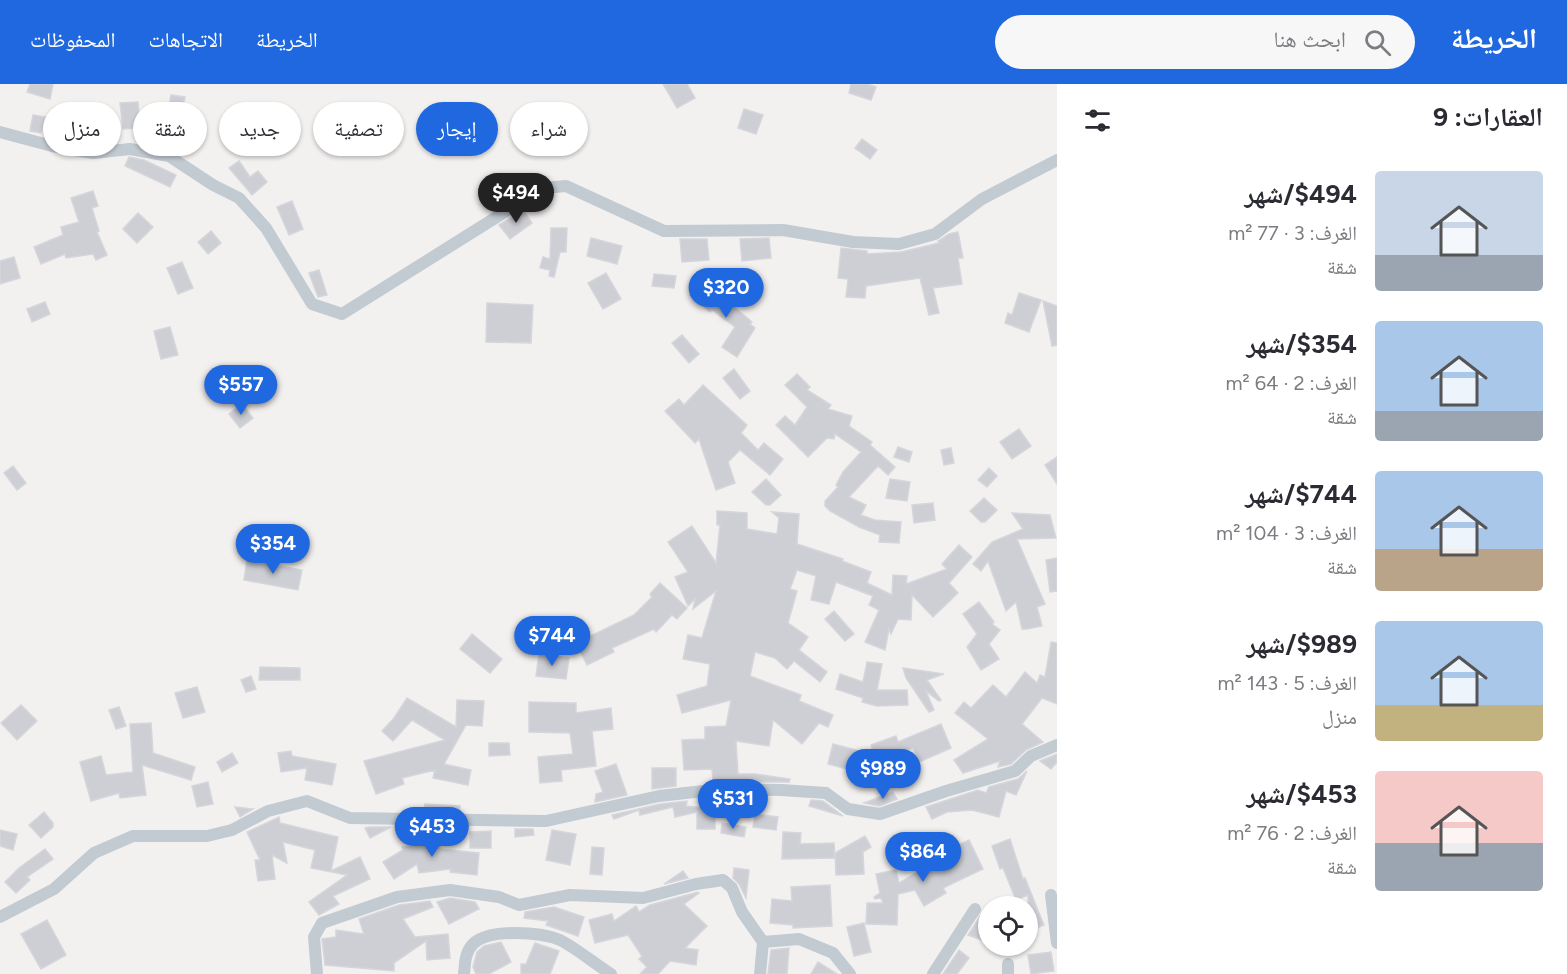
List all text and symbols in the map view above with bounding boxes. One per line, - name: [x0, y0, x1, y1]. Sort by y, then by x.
- search box: [995, 15, 1415, 69]
- text: الخريطة: [1451, 21, 1537, 55]
- text: ابحث هنا: [1274, 26, 1346, 53]
- icon: search: [1361, 26, 1394, 59]
- text: المحفوظات: [30, 27, 115, 52]
- text: الاتجاهات: [148, 27, 223, 52]
- text: الخريطة: [256, 27, 318, 52]
- text: العقارات: 9: [1433, 101, 1543, 133]
- chip: منزل: [43, 102, 121, 156]
- chip: شقة: [133, 102, 207, 156]
- chip: جديد: [219, 102, 301, 156]
- chip: تصفية: [313, 102, 404, 156]
- chip: إيجار: [416, 102, 498, 156]
- chip: شراء: [510, 102, 588, 156]
- icon: filters: [1081, 104, 1114, 137]
- pin: $494: [480, 173, 552, 224]
- text: $494/شهر: [1245, 178, 1357, 210]
- text: $494: [492, 180, 540, 204]
- icon: home: [1423, 195, 1495, 267]
- text: الغرف: 3 · 77 m²: [1228, 221, 1357, 245]
- text: شقة: [1327, 255, 1357, 279]
- pin: $320: [690, 268, 762, 319]
- text: $320: [703, 275, 749, 299]
- text: $354/شهر: [1247, 328, 1357, 360]
- icon: home: [1423, 345, 1495, 417]
- pin: $557: [205, 365, 277, 416]
- text: الغرف: 2 · 64 m²: [1226, 371, 1357, 395]
- text: $557: [218, 372, 264, 396]
- text: شقة: [1327, 405, 1357, 429]
- text: $744/شهر: [1245, 478, 1357, 510]
- icon: home: [1423, 495, 1495, 567]
- text: الغرف: 3 · 104 m²: [1216, 521, 1357, 545]
- pin: $354: [237, 524, 309, 575]
- text: $354: [250, 531, 296, 555]
- text: شقة: [1327, 555, 1357, 579]
- pin: $744: [516, 616, 588, 667]
- text: $744: [528, 623, 576, 647]
- text: $989/شهر: [1246, 628, 1357, 660]
- icon: home: [1423, 645, 1495, 717]
- text: الغرف: 5 · 143 m²: [1217, 671, 1357, 695]
- text: منزل: [1322, 705, 1357, 729]
- pin: $989: [847, 749, 919, 800]
- text: $989: [860, 756, 906, 780]
- text: $453/شهر: [1247, 778, 1357, 810]
- pin: $531: [697, 779, 769, 830]
- text: $531: [712, 786, 754, 810]
- icon: home: [1423, 795, 1495, 867]
- pin: $453: [396, 807, 468, 858]
- text: $453: [409, 814, 455, 838]
- text: الغرف: 2 · 76 m²: [1227, 821, 1357, 845]
- pin: $864: [887, 832, 959, 883]
- text: $864: [899, 839, 947, 863]
- text: شقة: [1327, 855, 1357, 879]
- map controls: [978, 896, 1038, 956]
- button: locate: [978, 896, 1038, 956]

